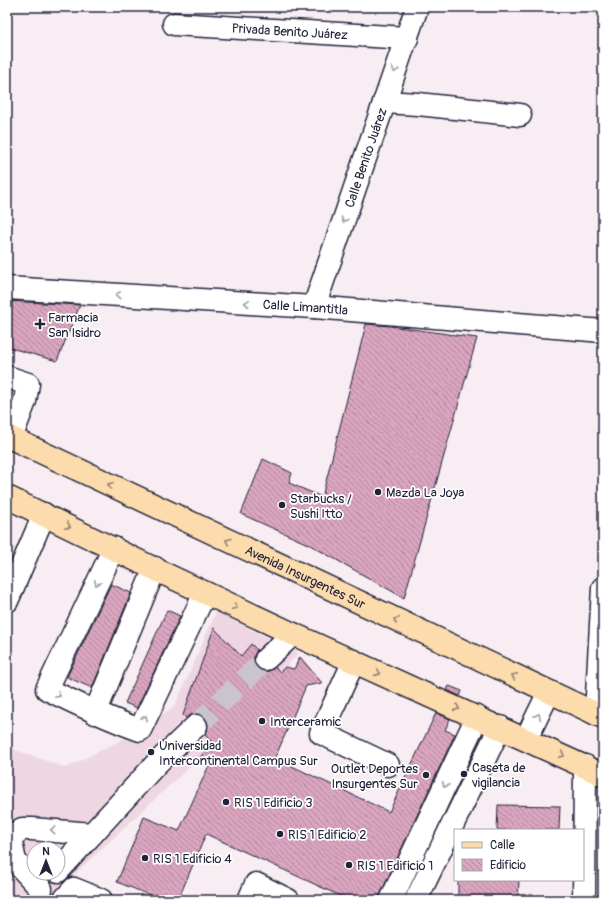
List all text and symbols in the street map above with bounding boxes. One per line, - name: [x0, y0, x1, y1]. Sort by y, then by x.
- street label: Privada Benito Juárez: [231, 20, 348, 43]
- one-way arrow: [392, 67, 400, 74]
- street label: Calle Benito Juárez: [342, 106, 391, 210]
- one-way arrow: [340, 216, 349, 223]
- one-way arrow: [115, 291, 121, 300]
- street label: Calle Limantitla: [262, 297, 349, 319]
- one-way arrow: [244, 299, 250, 308]
- place label: Farmacia San Isidro: [48, 310, 101, 341]
- marker: Farmacia San Isidro: [35, 319, 45, 329]
- one-way arrow: [107, 482, 115, 490]
- place label: Mazda La Joya: [386, 485, 464, 501]
- marker: Mazda La Joya: [373, 487, 383, 497]
- place label: Starbucks / Sushi Itto: [290, 491, 352, 522]
- marker: Starbucks / Sushi Itto: [277, 500, 287, 510]
- one-way arrow: [63, 521, 71, 528]
- one-way arrow: [224, 538, 232, 546]
- street label: Avenida Insurgentes Sur: [242, 542, 368, 613]
- one-way arrow: [94, 579, 102, 587]
- one-way arrow: [230, 602, 238, 610]
- one-way arrow: [393, 617, 400, 625]
- one-way arrow: [375, 668, 382, 676]
- one-way arrow: [510, 673, 518, 681]
- one-way arrow: [54, 690, 61, 698]
- one-way arrow: [453, 703, 460, 711]
- one-way arrow: [533, 712, 541, 720]
- place label: Interceramic: [270, 714, 342, 730]
- one-way arrow: [140, 715, 148, 723]
- marker: Interceramic: [257, 716, 267, 726]
- place label: Universidad Intercontinental Campus Sur: [159, 738, 318, 769]
- marker: Universidad Intercontinental Campus Sur: [146, 747, 156, 757]
- one-way arrow: [558, 751, 565, 759]
- place label: Caseta de vigilancia: [471, 760, 526, 791]
- place label: Outlet Deportes Insurgentes Sur: [331, 761, 418, 792]
- marker: Caseta de vigilancia: [459, 769, 469, 779]
- marker: Outlet Deportes Insurgentes Sur: [421, 770, 431, 780]
- one-way arrow: [442, 780, 450, 788]
- place label: RIS 1 Edificio 3: [234, 795, 313, 811]
- marker: RIS 1 Edificio 3: [221, 797, 231, 807]
- one-way arrow: [50, 826, 56, 835]
- place label: RIS 1 Edificio 2: [288, 827, 367, 843]
- marker: RIS 1 Edificio 2: [275, 829, 285, 839]
- legend: [454, 829, 584, 881]
- text: Calle: [490, 838, 515, 853]
- north arrow: [26, 841, 66, 881]
- text: N: [42, 845, 50, 858]
- place label: RIS 1 Edificio 4: [153, 851, 232, 867]
- marker: RIS 1 Edificio 4: [140, 853, 150, 863]
- place label: RIS 1 Edificio 1: [357, 858, 433, 874]
- text: Edificio: [490, 858, 526, 873]
- marker: RIS 1 Edificio 1: [344, 860, 354, 870]

